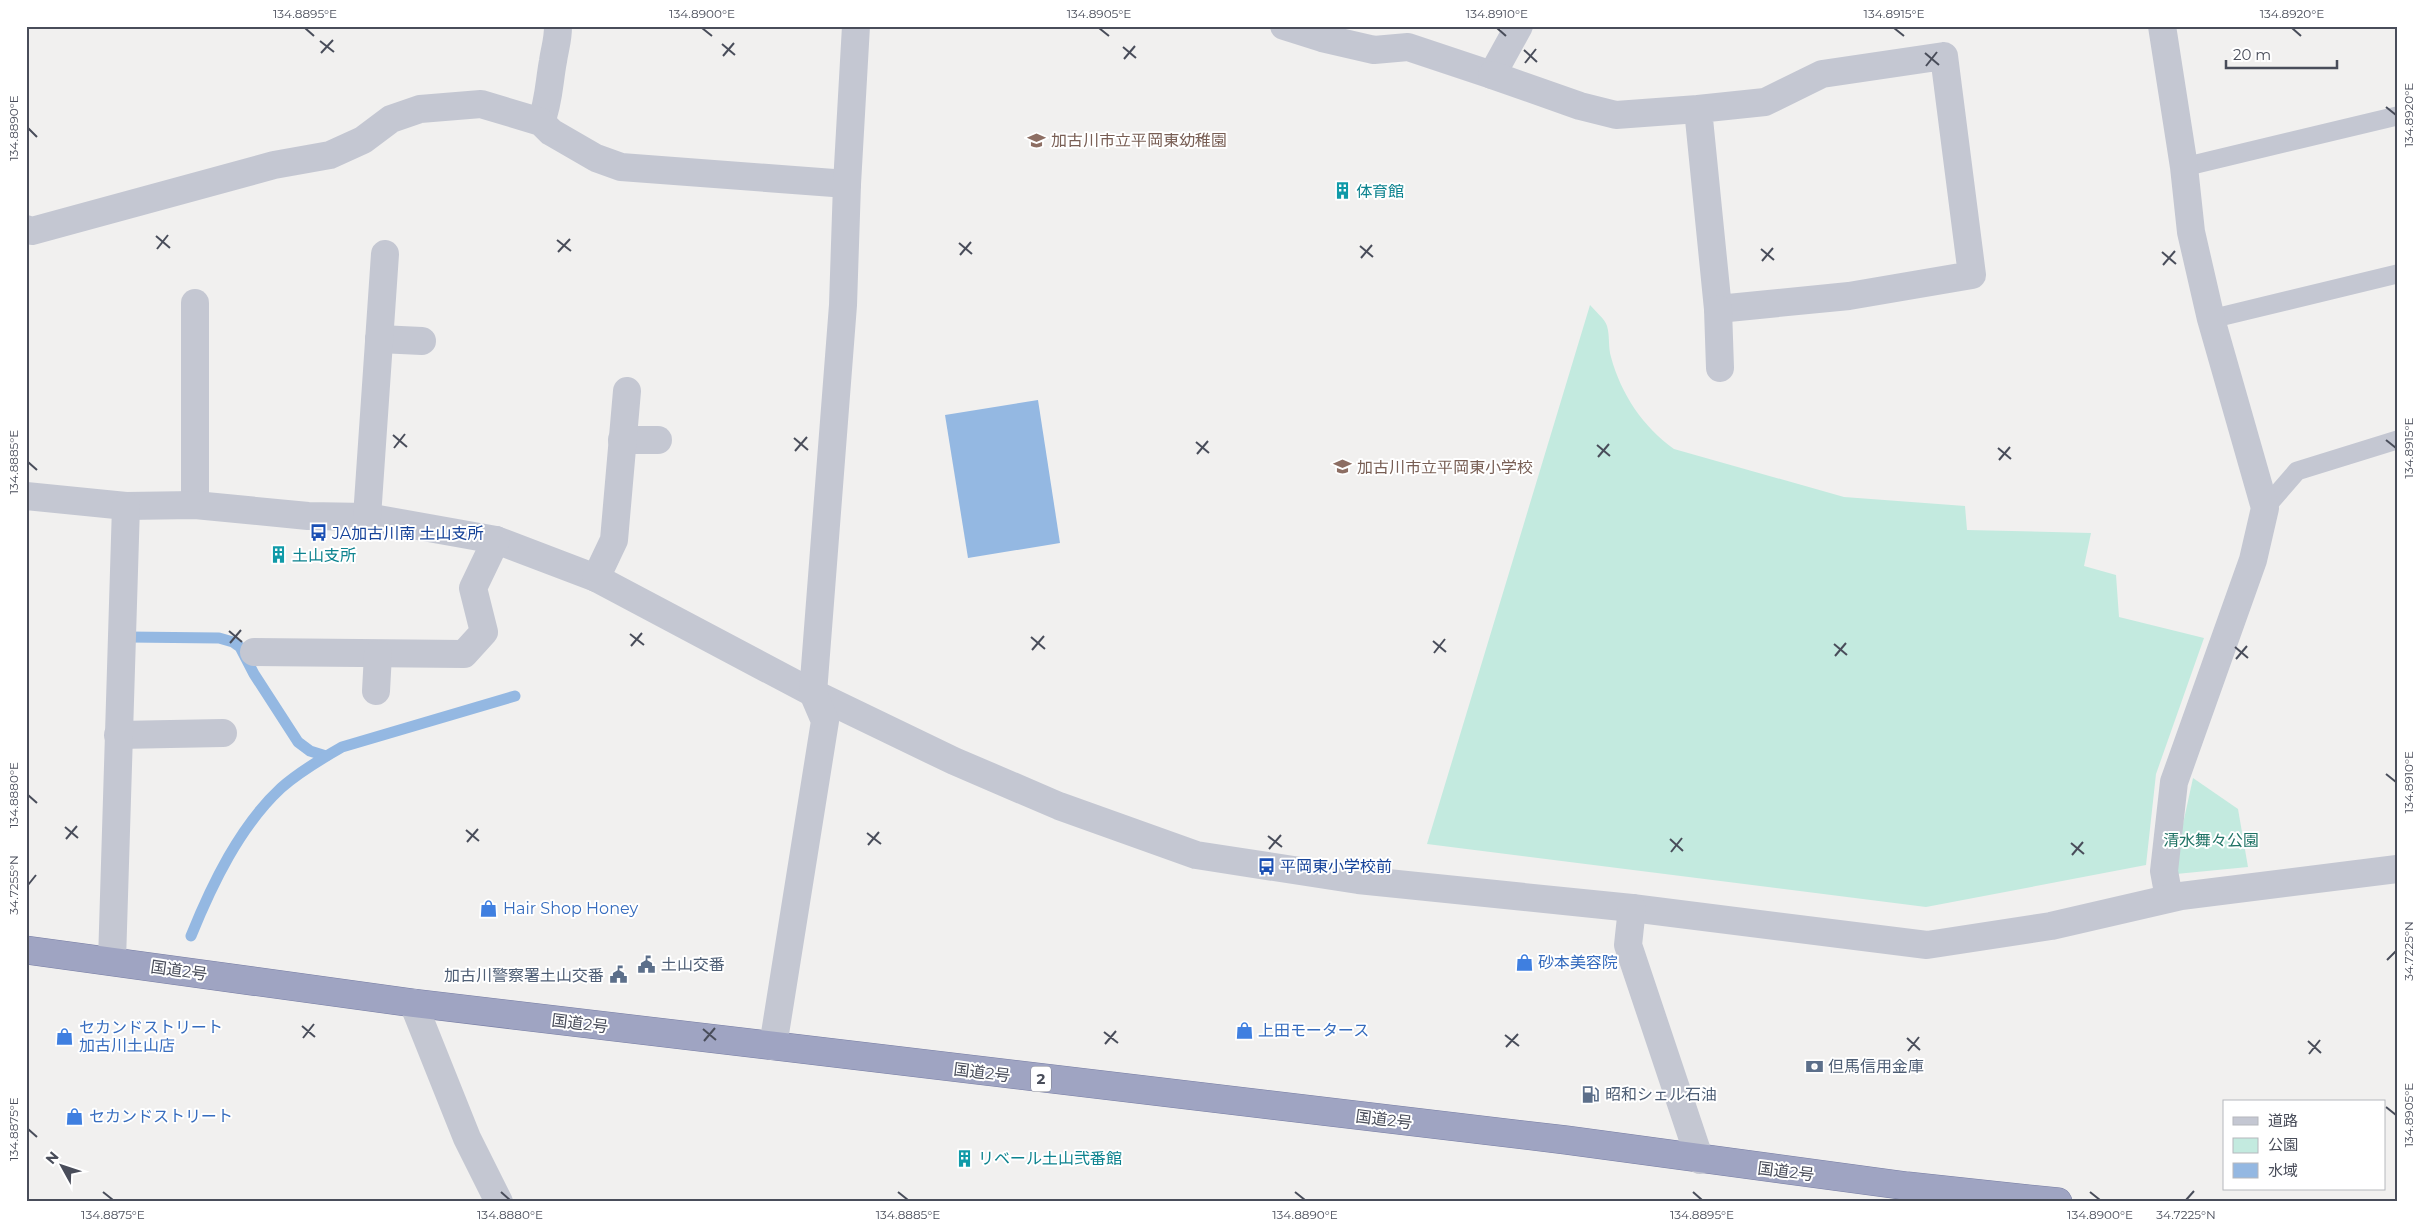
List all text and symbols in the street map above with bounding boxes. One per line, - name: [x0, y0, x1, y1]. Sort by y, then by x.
- text: 134.8895°E: [273, 6, 337, 21]
- text: 134.8900°E: [669, 6, 735, 21]
- text: 134.8905°E: [1067, 6, 1131, 21]
- text: 134.8910°E: [1466, 6, 1528, 21]
- text: 134.8915°E: [1864, 6, 1924, 21]
- text: 134.8920°E: [2260, 6, 2324, 21]
- scale bar: [2226, 38, 2337, 70]
- text: 20 m: [2233, 45, 2271, 64]
- text: 134.8920°E: [2401, 83, 2416, 147]
- text: 134.8890°E: [6, 95, 21, 161]
- school or university icon: 加古川市立平岡東幼稚園: [1027, 130, 1047, 150]
- place label: 加古川市立平岡東幼稚園: [1051, 131, 1227, 150]
- building icon: 体育館: [1332, 181, 1352, 201]
- place label: 体育館: [1356, 182, 1404, 201]
- text: 134.8915°E: [2401, 418, 2416, 478]
- text: 134.8885°E: [6, 430, 21, 494]
- school or university icon: 加古川市立平岡東小学校: [1333, 457, 1353, 477]
- place label: 加古川市立平岡東小学校: [1357, 458, 1533, 477]
- bus stop icon: JA加古川南 土山支所: [308, 523, 328, 543]
- place label: JA加古川南 土山支所: [331, 524, 483, 543]
- building icon: 土山支所: [268, 545, 288, 565]
- place label: 土山支所: [292, 546, 356, 565]
- text: 134.8910°E: [2401, 751, 2416, 813]
- text: 134.8880°E: [6, 762, 21, 828]
- park label: 清水舞々公園: [2163, 831, 2259, 850]
- text: 34.7255°N: [6, 855, 21, 915]
- bus stop icon: 平岡東小学校前: [1256, 856, 1276, 876]
- place label: 平岡東小学校前: [1280, 857, 1392, 876]
- shop icon: Hair Shop Honey: [479, 898, 499, 918]
- place label: Hair Shop Honey: [503, 899, 639, 918]
- text: 34.7225°N: [2401, 921, 2416, 981]
- shop icon: 砂本美容院: [1514, 952, 1534, 972]
- place label: 砂本美容院: [1538, 953, 1618, 972]
- public building icon: 土山交番: [637, 954, 657, 974]
- place label: 土山交番: [661, 955, 725, 974]
- street label: 国道2号: [149, 957, 209, 984]
- public building icon: 加古川警察署土山交番: [608, 965, 628, 985]
- place label: 加古川警察署土山交番: [444, 966, 604, 985]
- street label: 国道2号: [550, 1011, 609, 1036]
- place label: セカンドストリート 加古川土山店: [79, 1018, 223, 1055]
- shop icon: 上田モータース: [1234, 1020, 1254, 1040]
- place label: 上田モータース: [1258, 1021, 1369, 1040]
- shop icon: セカンドストリート 加古川土山店: [55, 1026, 75, 1046]
- bank icon: 但馬信用金庫: [1804, 1056, 1824, 1076]
- place label: 但馬信用金庫: [1828, 1057, 1924, 1076]
- street label: 国道2号: [952, 1060, 1011, 1085]
- road number: 2: [1031, 1066, 1051, 1092]
- text: 134.8905°E: [2401, 1083, 2416, 1147]
- fuel station icon: 昭和シェル石油: [1581, 1084, 1601, 1104]
- place label: 昭和シェル石油: [1605, 1085, 1717, 1104]
- text: 134.8875°E: [6, 1097, 21, 1161]
- legend: [2223, 1100, 2386, 1190]
- shop icon: セカンドストリート: [65, 1106, 85, 1126]
- place label: セカンドストリート: [89, 1107, 233, 1126]
- street label: 国道2号: [1354, 1107, 1413, 1132]
- text: 道路: [2268, 1111, 2298, 1130]
- text: 公園: [2268, 1135, 2298, 1154]
- north arrow: [38, 1140, 88, 1190]
- text: N: [42, 1148, 63, 1168]
- building icon: リベール土山弐番館: [954, 1148, 974, 1168]
- place label: リベール土山弐番館: [978, 1149, 1122, 1168]
- street label: 国道2号: [1756, 1159, 1815, 1184]
- text: 水域: [2268, 1161, 2298, 1180]
- text: 134.8875°E: [81, 1207, 145, 1222]
- text: 134.8880°E: [477, 1207, 543, 1222]
- text: 134.8885°E: [876, 1207, 940, 1222]
- text: 134.8890°E: [1272, 1207, 1338, 1222]
- text: 134.8895°E: [1670, 1207, 1734, 1222]
- text: 134.8900°E: [2067, 1207, 2133, 1222]
- text: 34.7225°N: [2156, 1207, 2216, 1222]

